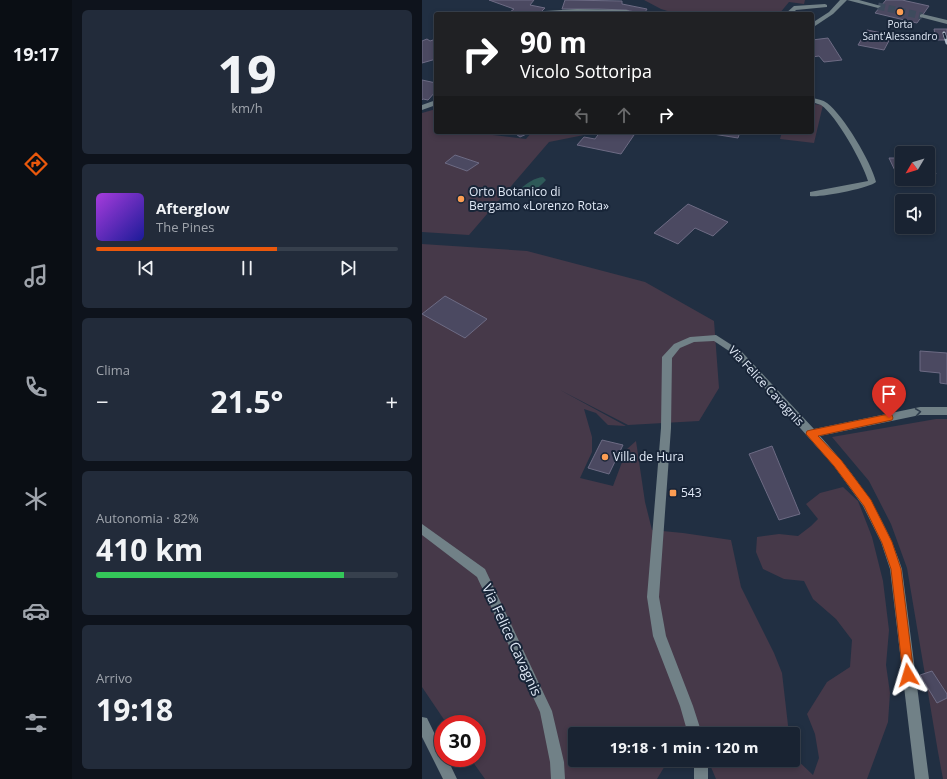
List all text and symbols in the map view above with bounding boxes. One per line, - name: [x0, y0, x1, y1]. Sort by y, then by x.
- marker: Porta Sant'Alessandro: [895, 7, 905, 17]
- place label: Porta Sant'Alessandro: [863, 17, 937, 43]
- text: 90 m: [520, 23, 587, 61]
- icon: right: [454, 28, 506, 80]
- text: 19: [217, 37, 277, 108]
- text: 19:17: [13, 42, 59, 66]
- text: Vicolo Sottoripa: [520, 59, 652, 83]
- text: km/h: [231, 99, 263, 117]
- icon: left: [571, 104, 593, 126]
- icon: ahead: [613, 104, 635, 126]
- icon: right: [655, 104, 677, 126]
- north arrow: [895, 146, 935, 186]
- map controls: [895, 146, 935, 234]
- icon: directions: [22, 150, 50, 178]
- place label: Orto Botanico di Bergamo «Lorenzo Rota»: [469, 183, 609, 214]
- marker: Orto Botanico di Bergamo «Lorenzo Rota»: [456, 194, 466, 204]
- button: sound: [895, 194, 935, 234]
- text: Afterglow: [156, 198, 230, 218]
- text: The Pines: [156, 218, 214, 236]
- icon: previous: [135, 257, 157, 279]
- icon: pause: [236, 257, 258, 279]
- icon: next: [337, 257, 359, 279]
- icon: music: [22, 262, 50, 290]
- street label: Via Felice Cavagnis: [725, 342, 808, 430]
- text: Clima: [96, 361, 130, 379]
- icon: phone: [22, 373, 50, 401]
- pin: [872, 377, 906, 418]
- text: 21.5°: [211, 381, 283, 422]
- icon: arrive: [878, 383, 900, 405]
- text: −: [96, 386, 109, 416]
- text: +: [385, 386, 398, 416]
- one-way arrow: [915, 408, 921, 417]
- place label: Villa de Hura: [613, 448, 684, 465]
- marker: Villa de Hura: [600, 452, 610, 462]
- place label: 543: [681, 484, 702, 501]
- icon: climate: [22, 485, 50, 513]
- marker: 543: [668, 488, 678, 498]
- text: Autonomia · 82%: [96, 509, 199, 527]
- text: 410 km: [96, 529, 203, 570]
- street label: Via Felice Cavagnis: [478, 581, 547, 699]
- icon: car: [22, 597, 50, 625]
- position arrow: [887, 654, 929, 696]
- text: Arrivo: [96, 669, 132, 687]
- text: 19:18: [96, 689, 173, 730]
- icon: filters: [22, 709, 50, 737]
- speed limit sign: 30: [434, 715, 486, 767]
- text: 19:18 · 1 min · 120 m: [610, 737, 758, 757]

